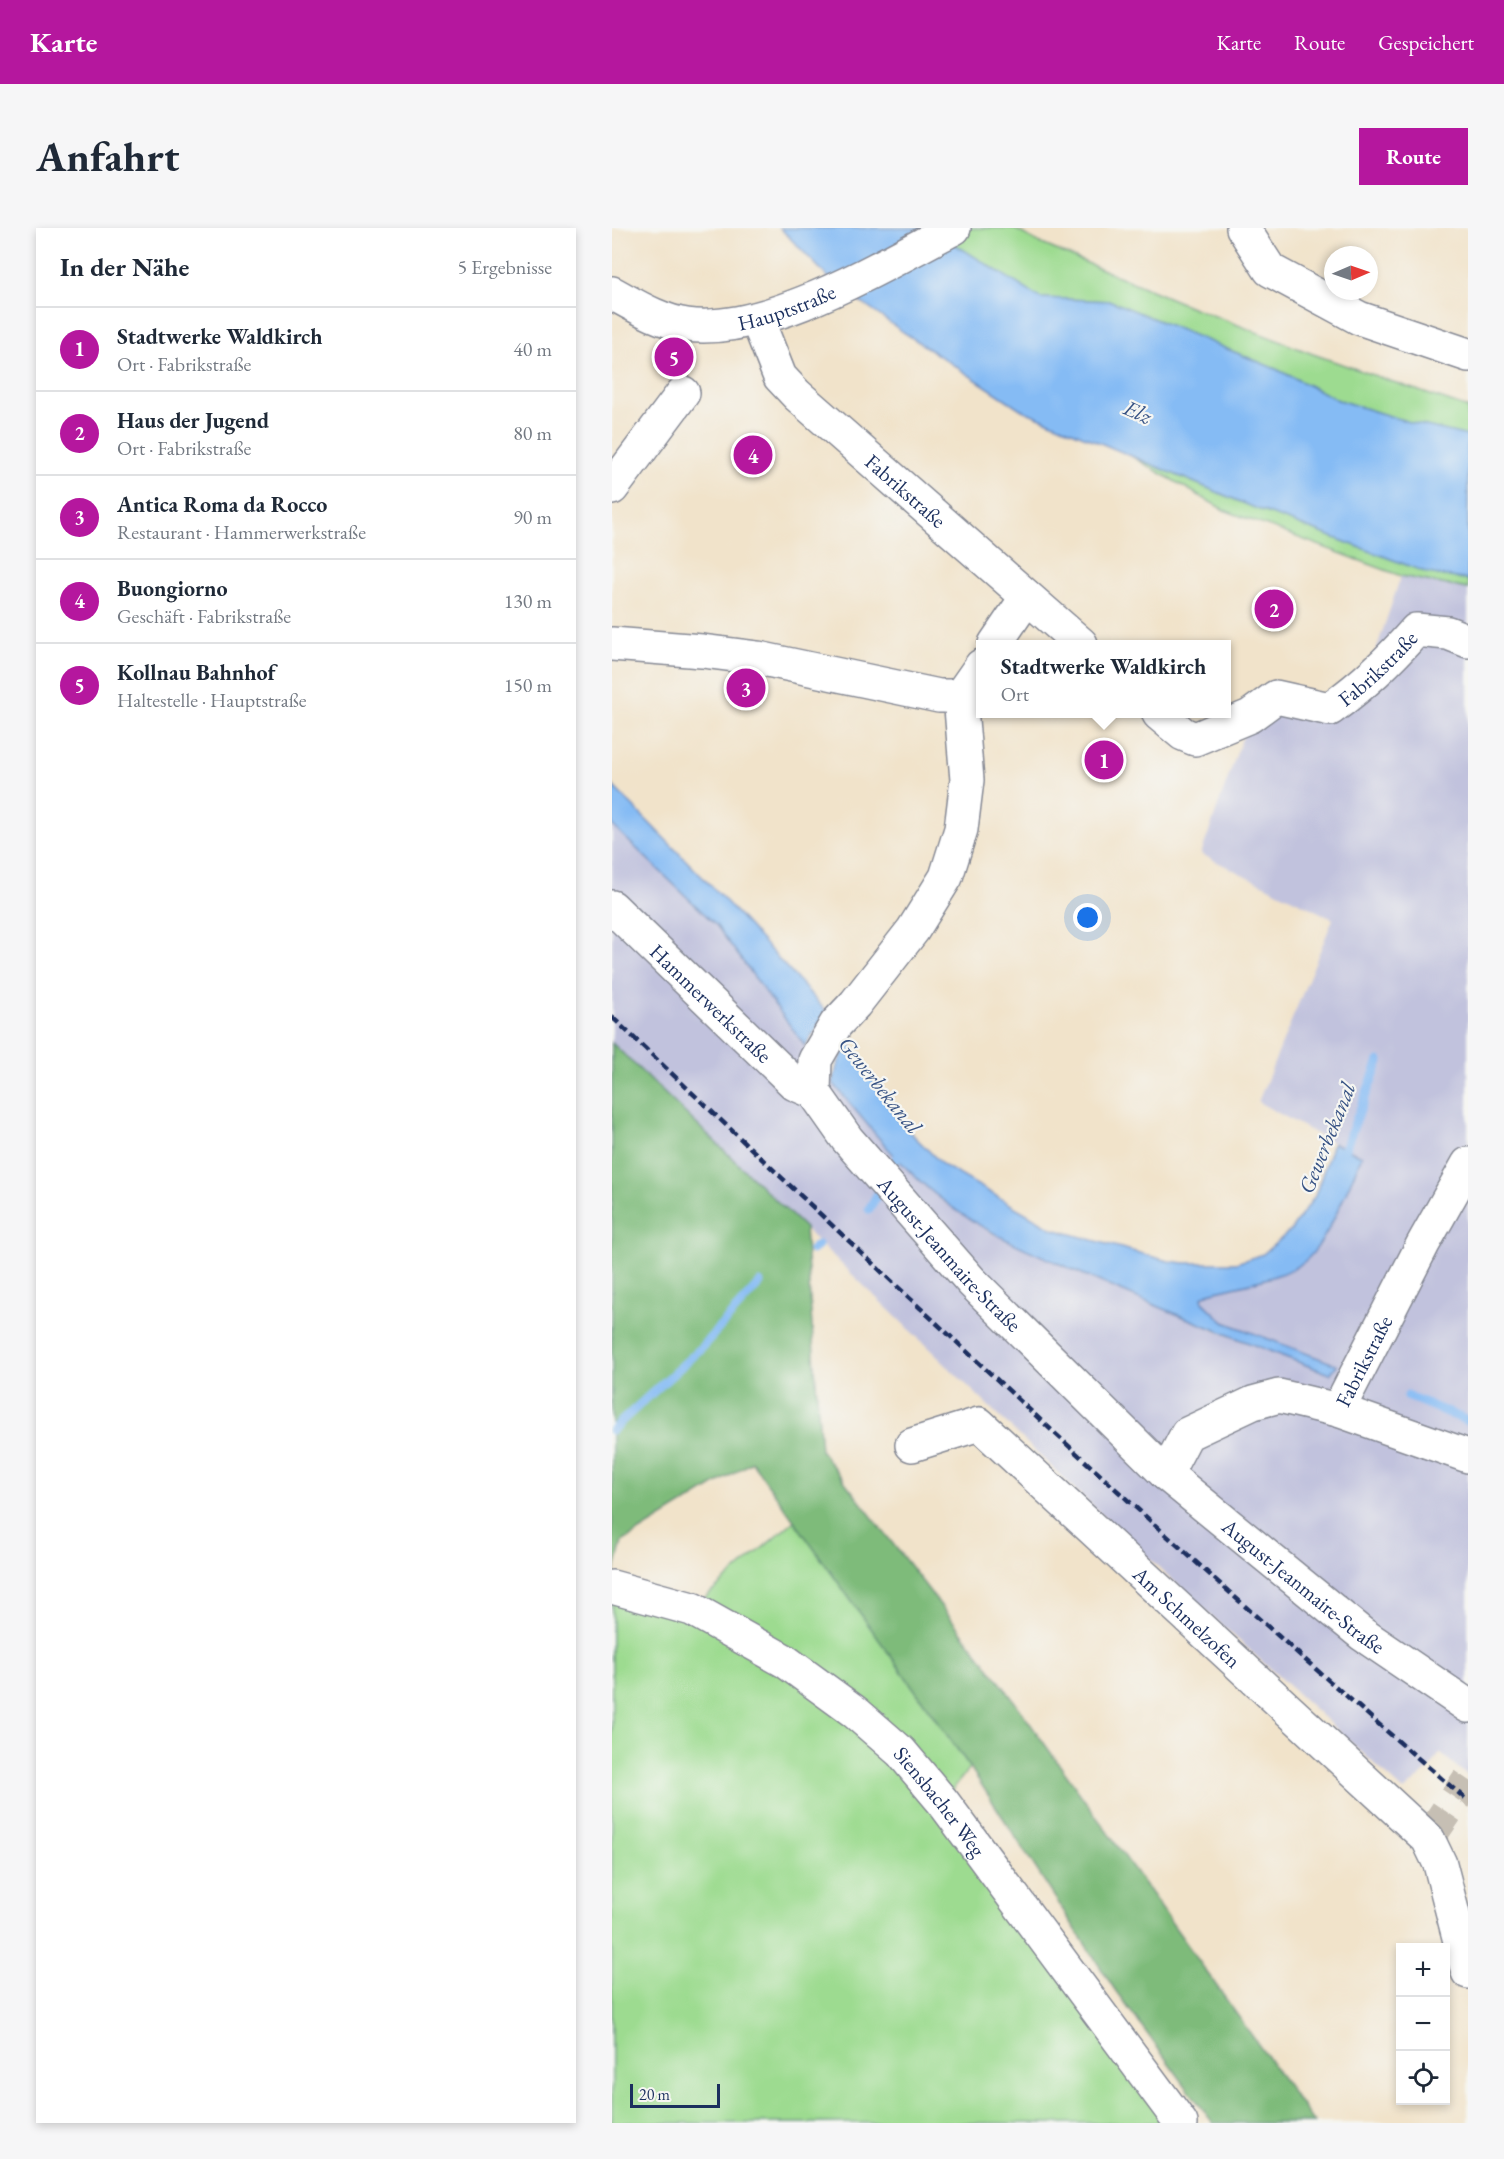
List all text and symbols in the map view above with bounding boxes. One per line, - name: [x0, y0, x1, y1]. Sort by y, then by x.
- text: Karte: [30, 24, 97, 60]
- text: Karte: [1217, 29, 1261, 56]
- text: Route: [1294, 29, 1345, 56]
- text: Gespeichert: [1378, 29, 1474, 56]
- button: Route: [1359, 128, 1468, 185]
- text: Anfahrt: [36, 129, 179, 184]
- north arrow: [1324, 246, 1378, 300]
- text: In der Nähe: [60, 250, 189, 284]
- text: 5 Ergebnisse: [457, 254, 552, 280]
- street label: Hauptstraße: [735, 278, 839, 336]
- text: Stadtwerke Waldkirch: [117, 322, 323, 351]
- pin: 5: [654, 334, 694, 380]
- text: 1: [74, 336, 85, 362]
- text: 40 m: [513, 336, 552, 362]
- text: Ort · Fabrikstraße: [117, 351, 251, 377]
- water label: Elz: [1118, 393, 1157, 431]
- text: Haus der Jugend: [117, 406, 269, 435]
- text: 2: [74, 420, 85, 446]
- text: 80 m: [513, 420, 552, 446]
- pin: 4: [734, 432, 772, 478]
- text: Ort · Fabrikstraße: [117, 435, 251, 461]
- street label: Fabrikstraße: [860, 448, 952, 533]
- text: Antica Roma da Rocco: [117, 490, 327, 519]
- text: 3: [74, 504, 85, 530]
- text: 90 m: [513, 504, 552, 530]
- text: Restaurant · Hammerwerkstraße: [117, 519, 366, 545]
- text: Buongiorno: [117, 574, 228, 603]
- pin: 2: [1254, 586, 1294, 632]
- text: 4: [74, 588, 85, 614]
- text: 130 m: [504, 588, 552, 614]
- text: Geschäft · Fabrikstraße: [117, 603, 291, 629]
- street label: Fabrikstraße: [1332, 625, 1423, 712]
- popup: [976, 640, 1231, 718]
- text: Stadtwerke Waldkirch: [1001, 652, 1206, 681]
- text: Kollnau Bahnhof: [117, 658, 275, 687]
- pin: 3: [726, 666, 766, 710]
- text: 5: [74, 672, 85, 698]
- text: 150 m: [504, 672, 552, 698]
- text: Ort: [1001, 681, 1029, 707]
- text: Haltestelle · Hauptstraße: [117, 687, 307, 713]
- pin: 1: [1084, 738, 1124, 782]
- your location: [1073, 903, 1102, 932]
- street label: Hammerwerkstraße: [644, 938, 778, 1068]
- water label: Gewerbekanal: [832, 1030, 929, 1140]
- water label: Gewerbekanal: [1292, 1077, 1363, 1198]
- street label: August-Jeanmaire-Straße: [871, 1170, 1028, 1337]
- street label: Fabrikstraße: [1329, 1311, 1398, 1411]
- street label: August-Jeanmaire-Straße: [1216, 1511, 1390, 1659]
- street label: Am Schmelzofen: [1127, 1559, 1247, 1673]
- street label: Siensbacher Weg: [888, 1741, 993, 1862]
- map controls: [1396, 1943, 1450, 2105]
- button: +: [1396, 1943, 1450, 1997]
- button: −: [1396, 1997, 1450, 2051]
- button: locate: [1396, 2051, 1450, 2105]
- scale bar: [630, 2081, 720, 2108]
- text: 20 m: [639, 2084, 670, 2105]

